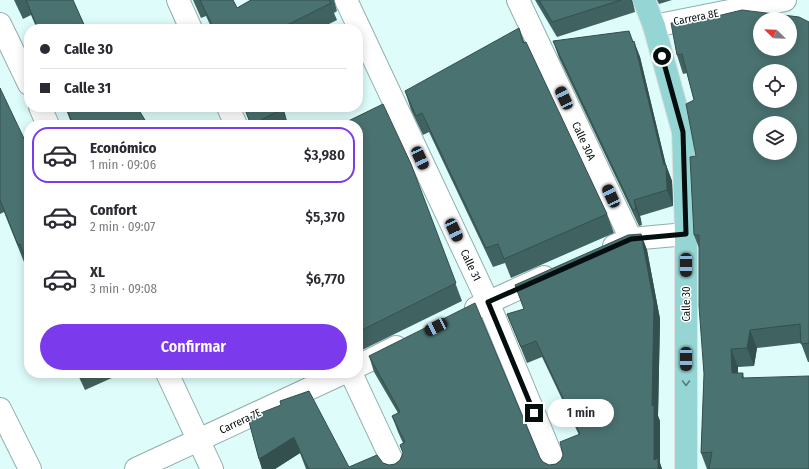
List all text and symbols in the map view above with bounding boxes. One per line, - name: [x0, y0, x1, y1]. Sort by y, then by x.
- street label: Carrera 8E: [672, 7, 720, 28]
- north arrow: [753, 12, 797, 56]
- map controls: [753, 12, 797, 160]
- text: Calle 30: [64, 40, 113, 58]
- route start: [653, 47, 671, 65]
- button: locate: [753, 64, 797, 108]
- text: Calle 31: [64, 79, 111, 97]
- car: [553, 85, 575, 111]
- button: layers: [753, 116, 797, 160]
- street label: Calle 30A: [569, 120, 598, 163]
- icon: car: [42, 137, 78, 173]
- text: Económico: [90, 139, 157, 157]
- car: [409, 145, 431, 171]
- text: $3,980: [304, 146, 345, 164]
- text: 1 min · 09:06: [90, 157, 156, 172]
- car: [600, 183, 622, 209]
- icon: car: [42, 199, 78, 235]
- text: Confort: [90, 201, 137, 219]
- text: $5,370: [306, 208, 345, 226]
- car: [443, 217, 465, 243]
- text: 2 min · 09:07: [90, 219, 155, 234]
- street label: Calle 31: [458, 247, 484, 283]
- car: [680, 253, 692, 277]
- icon: car: [42, 261, 78, 297]
- text: XL: [90, 263, 105, 281]
- text: $6,770: [306, 270, 345, 288]
- text: 3 min · 09:08: [90, 281, 157, 296]
- street label: Calle 30: [680, 286, 693, 322]
- car: [423, 316, 449, 338]
- button: Confirmar: [40, 324, 347, 370]
- car: [680, 347, 692, 371]
- one-way arrow: [682, 380, 690, 386]
- callout: 1 min: [548, 399, 614, 427]
- route end: [525, 404, 543, 422]
- text: 1 min: [567, 405, 595, 420]
- street label: Carrera 7E: [217, 406, 263, 437]

